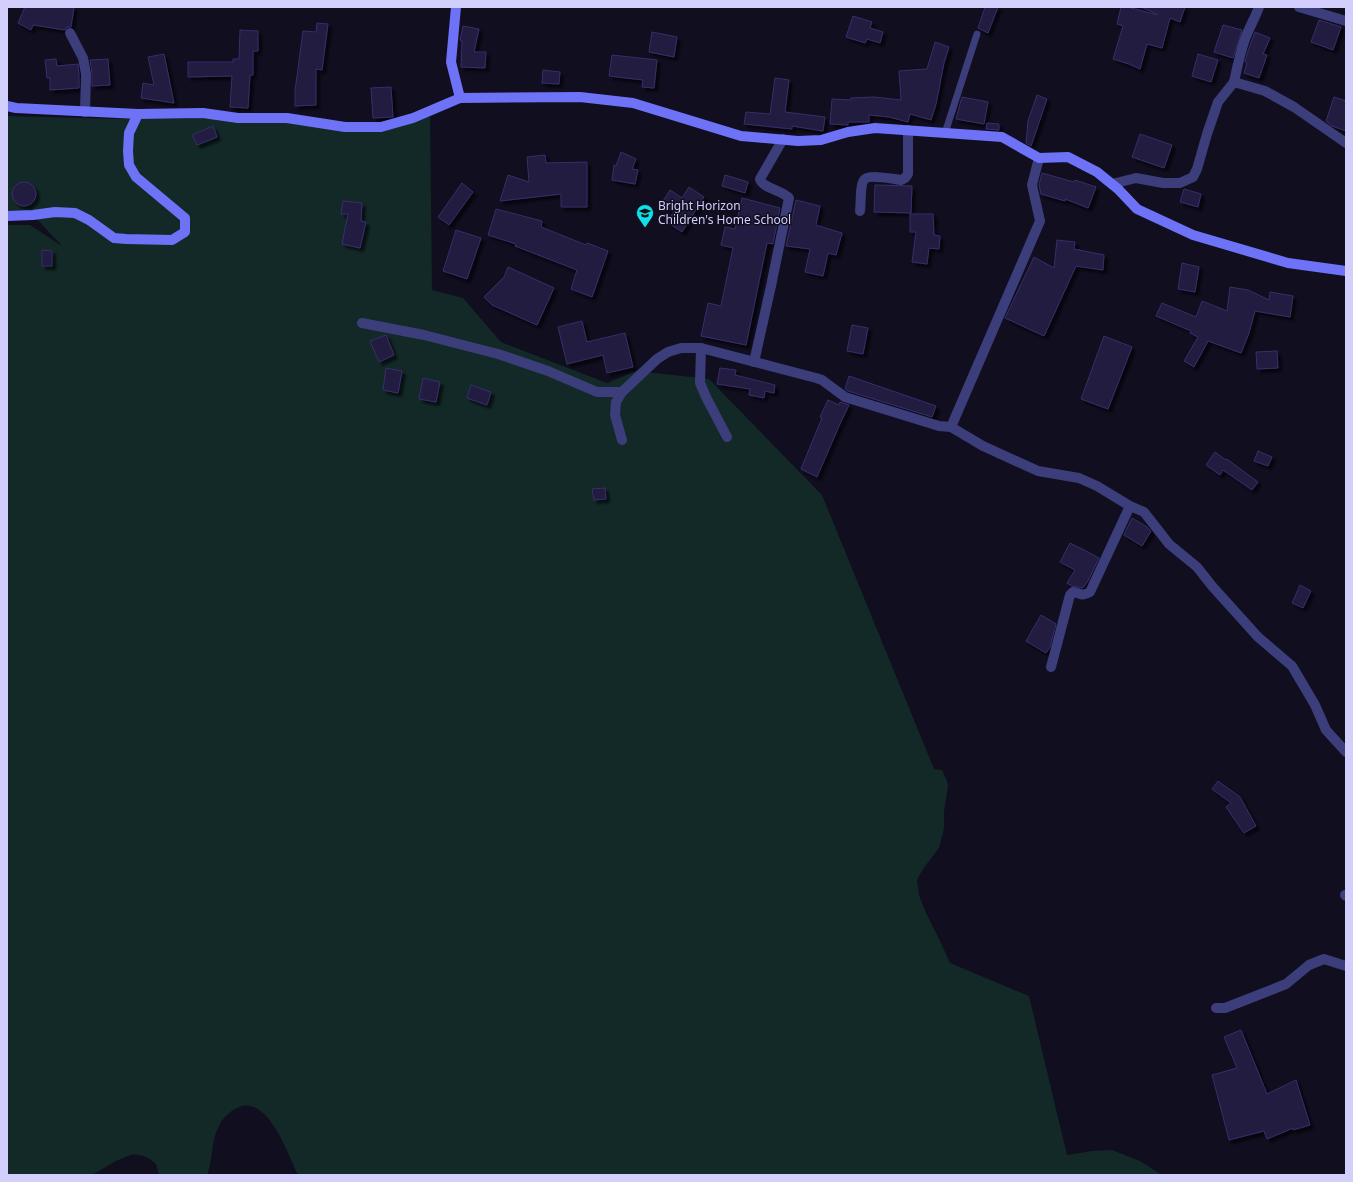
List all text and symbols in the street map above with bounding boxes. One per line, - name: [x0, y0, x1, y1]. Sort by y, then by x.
- place label: Bright Horizon Children's Home School: [658, 197, 791, 228]
- school or university icon: Bright Horizon Children's Home School: [635, 203, 655, 228]

